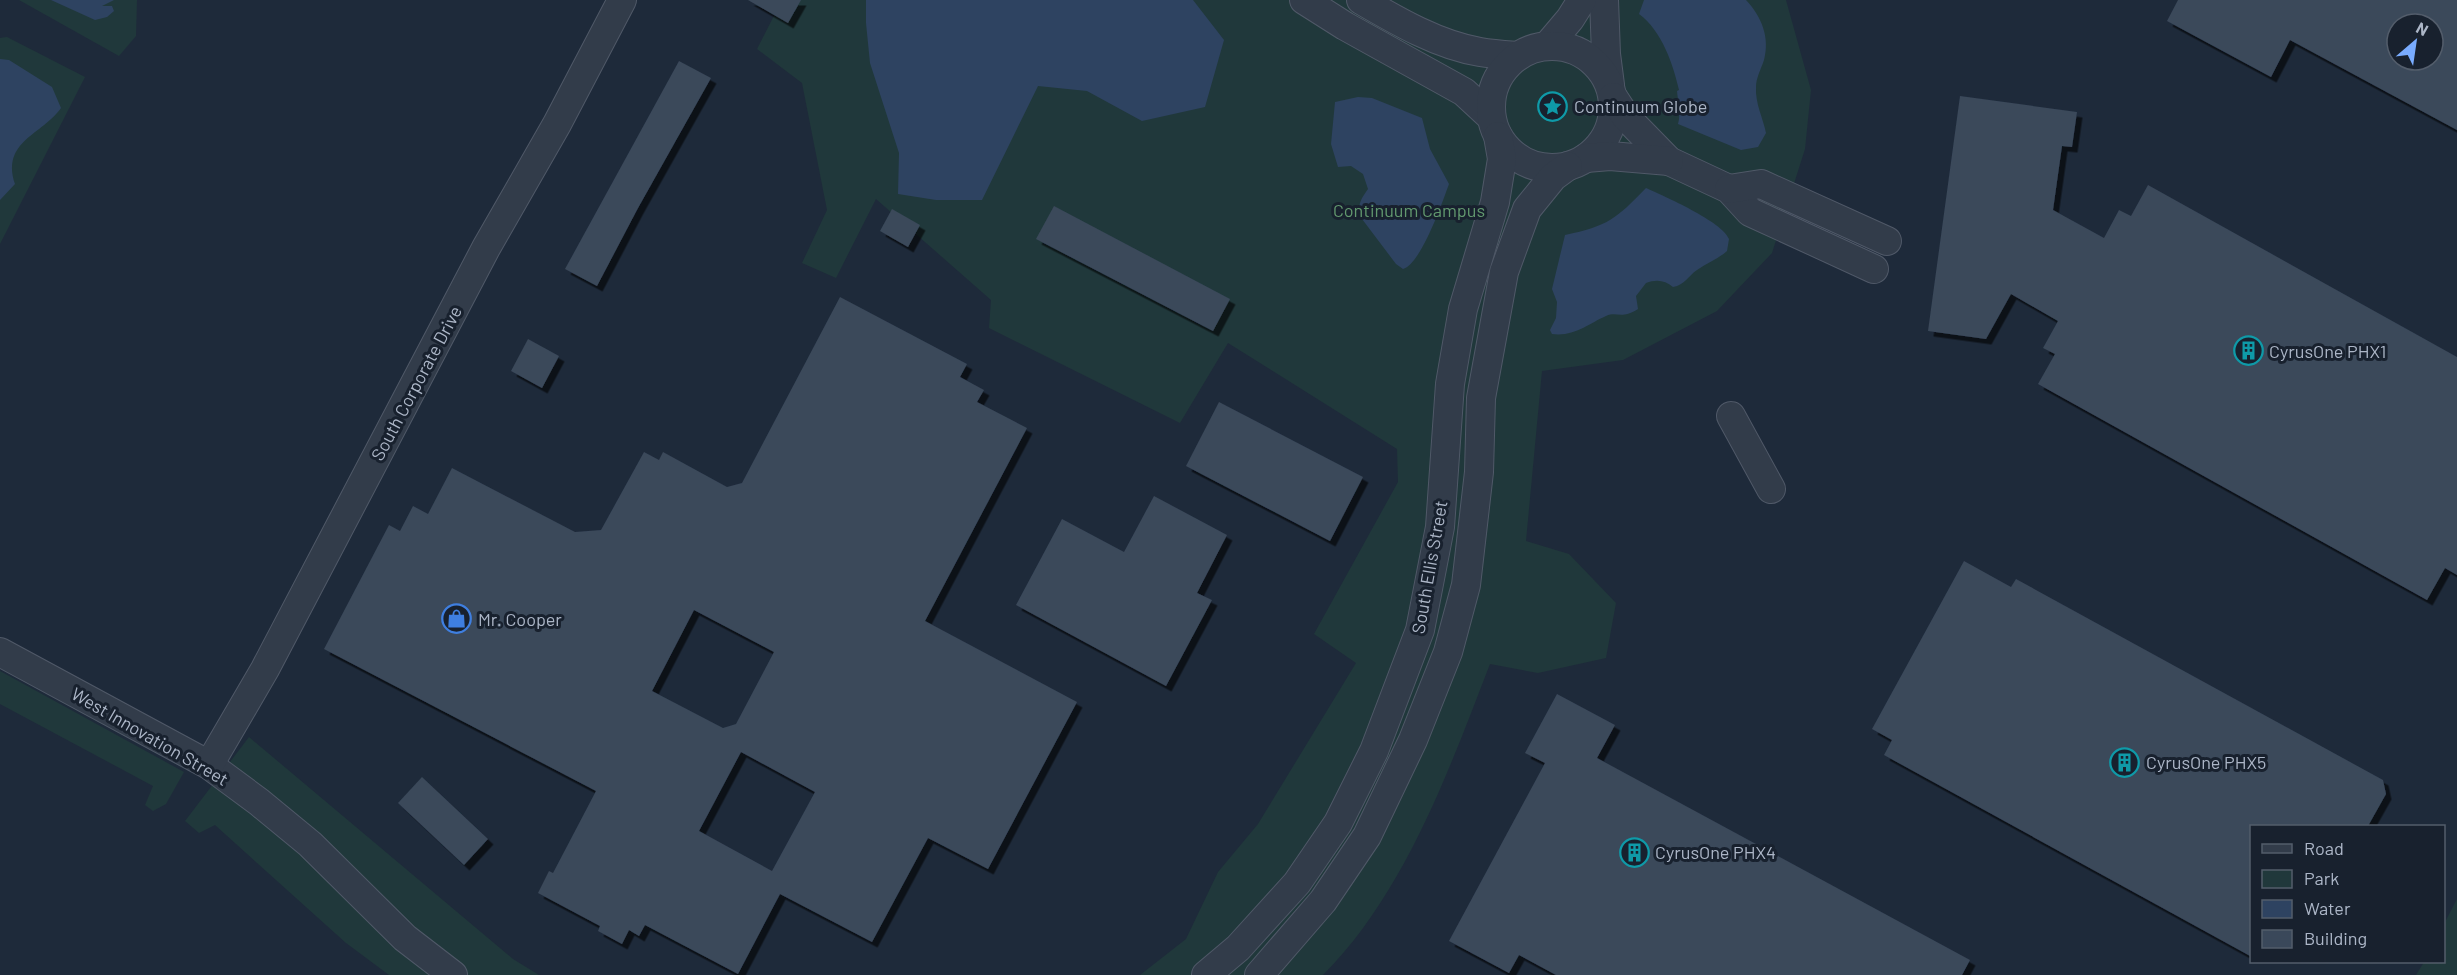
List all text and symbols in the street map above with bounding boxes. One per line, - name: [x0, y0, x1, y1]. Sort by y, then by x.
- north arrow: [2385, 12, 2445, 72]
- text: N: [2413, 18, 2432, 39]
- place icon: Continuum Globe: [1537, 90, 1569, 122]
- place label: Continuum Globe: [1574, 95, 1707, 117]
- park label: Continuum Campus: [1333, 199, 1485, 221]
- street label: South Corporate Drive: [366, 302, 466, 464]
- building icon: CyrusOne PHX1: [2232, 335, 2264, 367]
- place label: CyrusOne PHX1: [2269, 340, 2386, 362]
- street label: South Ellis Street: [1406, 499, 1452, 635]
- shop icon: Mr. Cooper: [441, 603, 473, 635]
- place label: Mr. Cooper: [478, 608, 562, 630]
- street label: West Innovation Street: [68, 682, 232, 790]
- building icon: CyrusOne PHX5: [2109, 746, 2141, 778]
- place label: CyrusOne PHX5: [2146, 751, 2266, 773]
- legend: [2250, 825, 2445, 963]
- building icon: CyrusOne PHX4: [1618, 836, 1650, 868]
- text: Road: [2304, 837, 2344, 859]
- place label: CyrusOne PHX4: [1655, 841, 1776, 863]
- text: Park: [2304, 867, 2339, 889]
- text: Water: [2304, 897, 2351, 919]
- text: Building: [2304, 927, 2367, 949]

